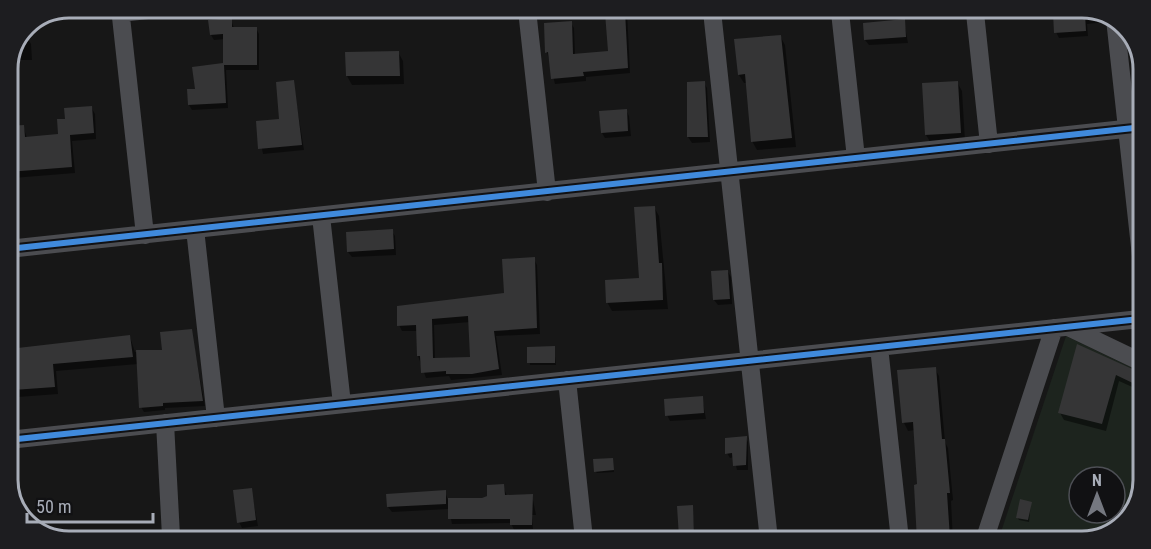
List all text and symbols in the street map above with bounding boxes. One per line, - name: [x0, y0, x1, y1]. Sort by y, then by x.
- north arrow: [1067, 465, 1127, 525]
- text: N: [1092, 471, 1102, 490]
- scale bar: [27, 486, 153, 524]
- text: 50 m: [36, 496, 71, 517]

